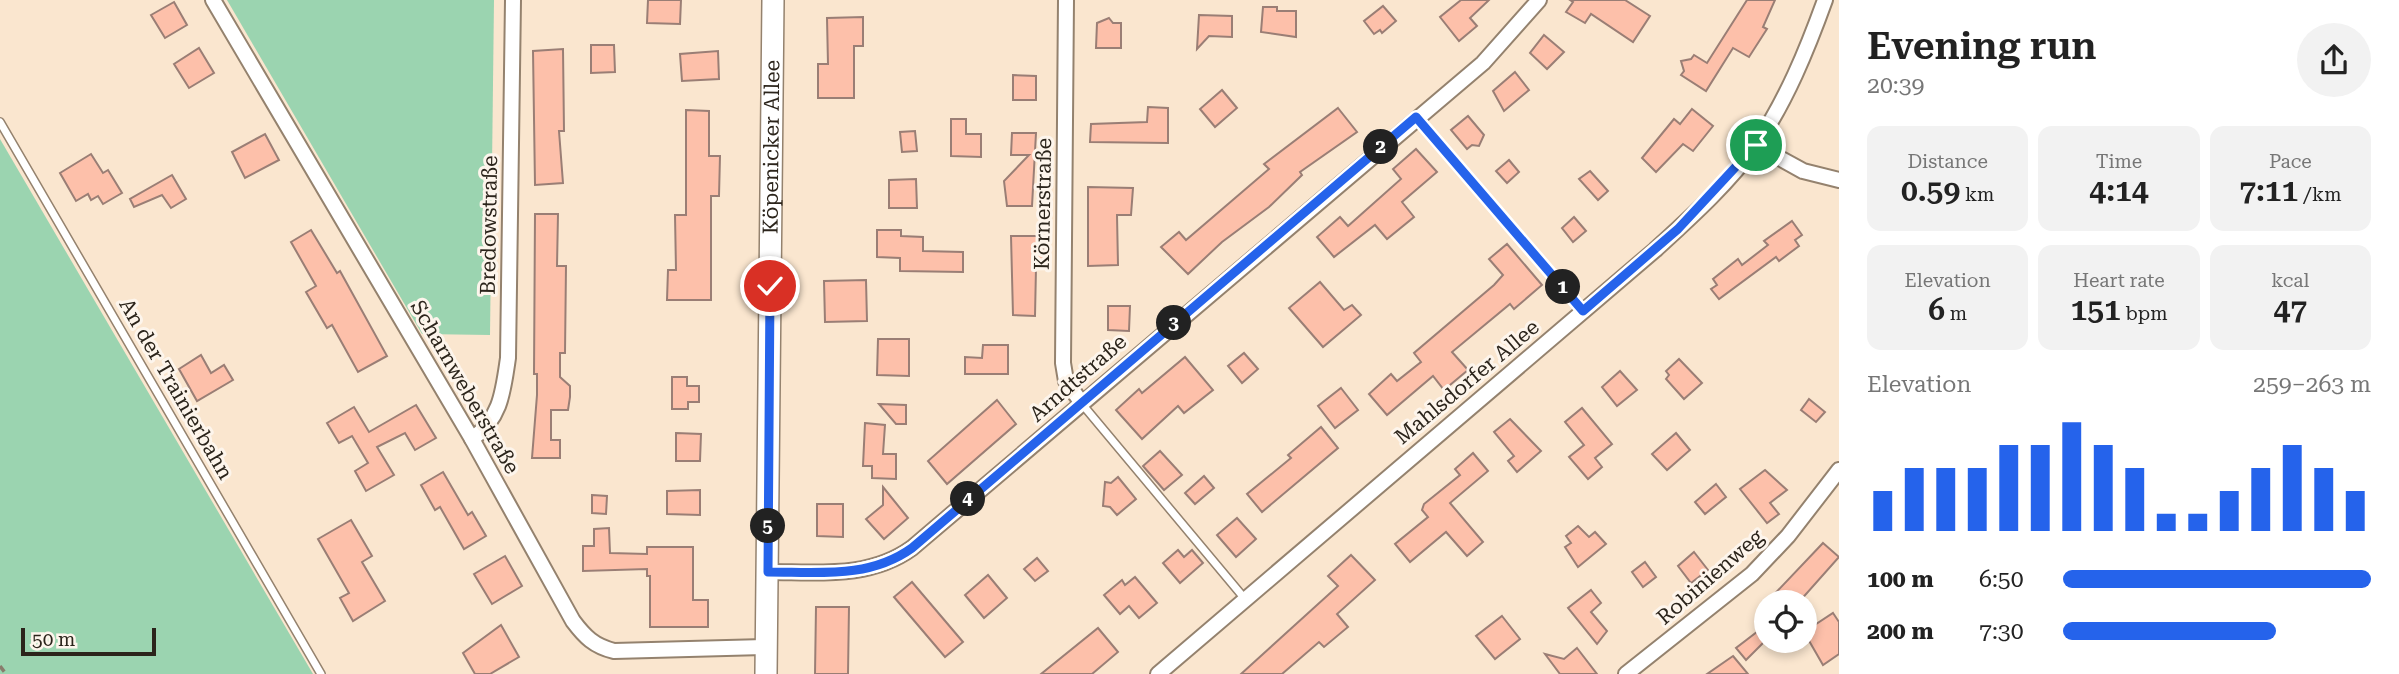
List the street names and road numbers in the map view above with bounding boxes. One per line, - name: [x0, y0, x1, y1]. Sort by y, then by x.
- street label: Köpenicker Allee: [759, 60, 784, 234]
- street label: Körnerstraße: [1030, 138, 1056, 270]
- street label: Bredowstraße: [476, 155, 502, 295]
- street label: An der Trainierbahn: [114, 294, 238, 484]
- street label: Scharnweberstraße: [406, 296, 524, 478]
- street label: Mahlsdorfer Allee: [1390, 315, 1544, 449]
- street label: Arndtstraße: [1025, 329, 1131, 427]
- street label: Robinienweg: [1652, 524, 1768, 630]

